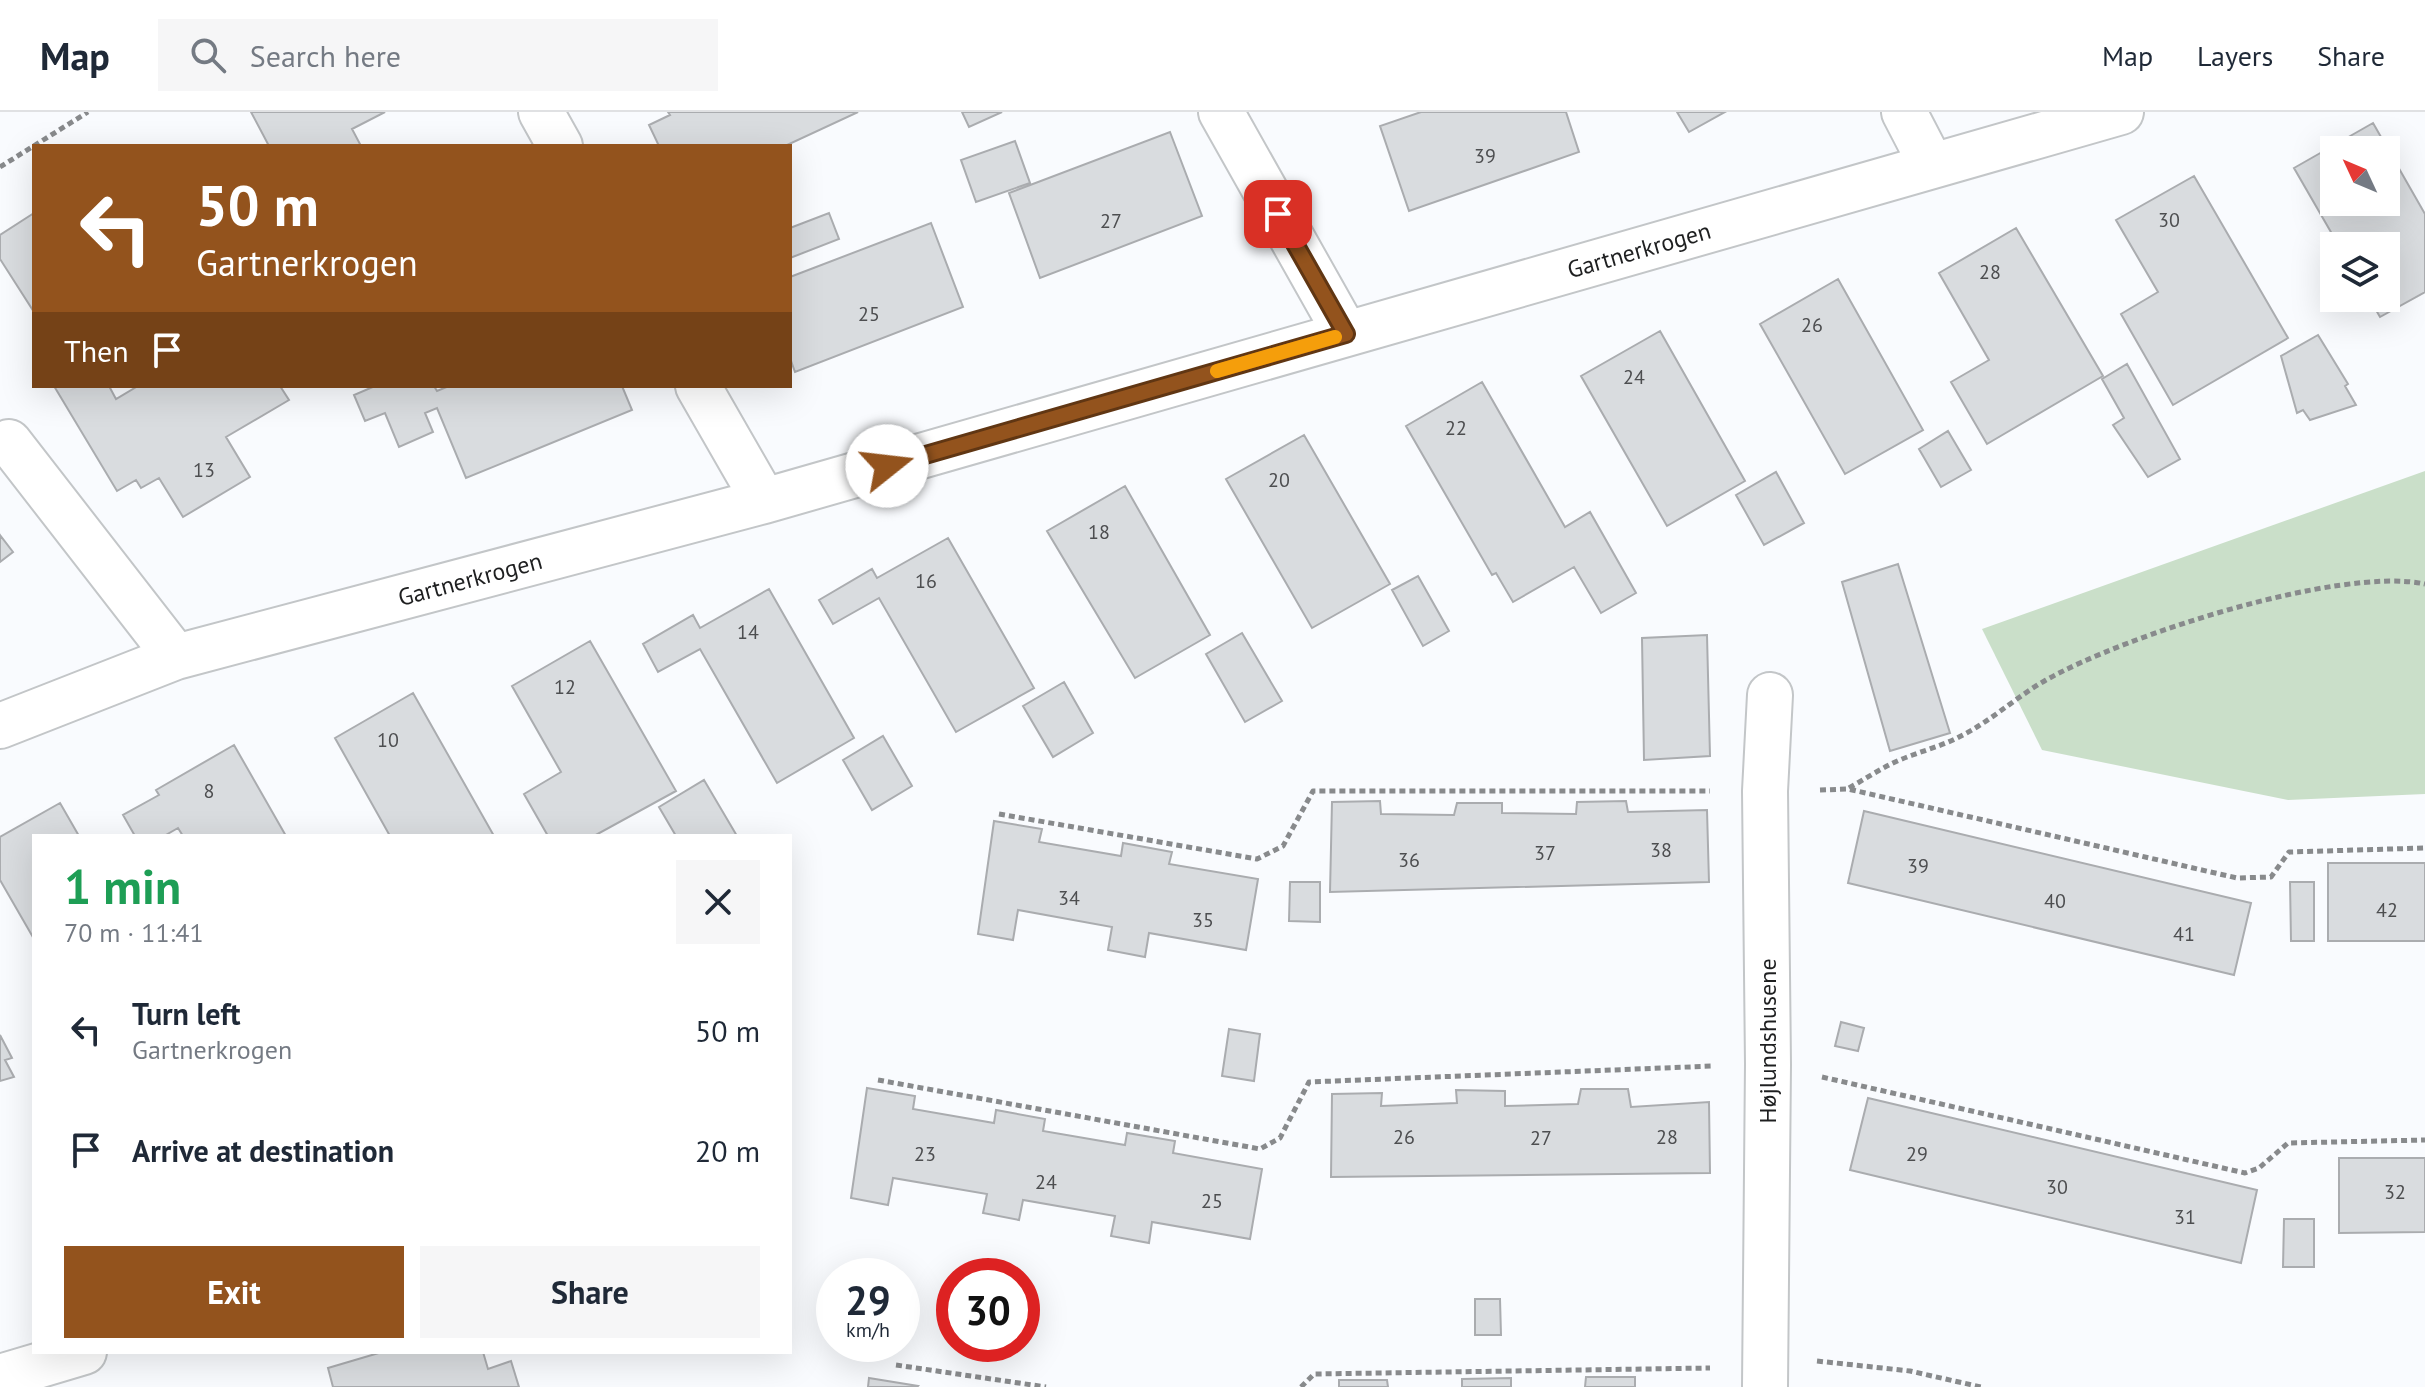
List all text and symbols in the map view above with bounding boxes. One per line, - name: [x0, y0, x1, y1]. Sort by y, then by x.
- search box: [158, 19, 718, 91]
- text: Map: [40, 31, 110, 80]
- icon: search: [186, 33, 230, 77]
- text: Search here: [250, 36, 401, 75]
- text: Map: [2102, 37, 2153, 74]
- text: Layers: [2197, 37, 2273, 74]
- text: Share: [2317, 37, 2385, 74]
- north arrow: [2320, 136, 2400, 216]
- map controls: [2320, 136, 2400, 312]
- house number: 39: [1474, 143, 1496, 169]
- text: 50 m: [196, 169, 319, 241]
- icon: left: [64, 176, 168, 280]
- pin: [1244, 180, 1312, 248]
- icon: arrive: [1256, 192, 1300, 236]
- house number: 30: [2158, 207, 2180, 233]
- house number: 27: [1100, 208, 1122, 234]
- street label: Gartnerkrogen: [1564, 215, 1714, 285]
- button: layers: [2320, 232, 2400, 312]
- text: Gartnerkrogen: [196, 239, 418, 286]
- house number: 28: [1979, 259, 2001, 285]
- house number: 25: [858, 301, 880, 327]
- house number: 26: [1801, 312, 1823, 338]
- icon: arrive: [145, 328, 189, 372]
- text: Then: [64, 331, 129, 370]
- house number: 24: [1623, 364, 1645, 390]
- house number: 22: [1445, 415, 1467, 441]
- position arrow: [845, 424, 929, 508]
- house number: 13: [193, 457, 215, 483]
- house number: 20: [1268, 467, 1290, 493]
- house number: 18: [1088, 519, 1110, 545]
- street label: Gartnerkrogen: [395, 545, 545, 613]
- house number: 16: [915, 568, 937, 594]
- house number: 14: [737, 619, 759, 645]
- house number: 12: [554, 674, 576, 700]
- house number: 10: [377, 727, 399, 753]
- house number: 8: [204, 778, 214, 804]
- house number: 38: [1650, 837, 1672, 863]
- house number: 37: [1534, 840, 1556, 866]
- house number: 36: [1398, 847, 1420, 873]
- house number: 39: [1907, 853, 1929, 879]
- text: 1 min: [64, 855, 181, 917]
- button: close: [676, 860, 760, 944]
- house number: 34: [1058, 885, 1080, 911]
- house number: 40: [2044, 888, 2066, 914]
- house number: 42: [2376, 897, 2398, 923]
- house number: 35: [1192, 907, 1214, 933]
- text: 70 m · 11:41: [64, 916, 204, 949]
- house number: 41: [2173, 921, 2195, 947]
- street label: Højlundshusene: [1752, 958, 1783, 1124]
- text: Turn left: [132, 994, 240, 1033]
- icon: left: [64, 1008, 108, 1052]
- text: 50 m: [695, 1011, 760, 1050]
- text: Gartnerkrogen: [132, 1033, 292, 1066]
- house number: 26: [1393, 1124, 1415, 1150]
- house number: 28: [1656, 1124, 1678, 1150]
- house number: 27: [1530, 1125, 1552, 1151]
- icon: arrive: [64, 1128, 108, 1172]
- text: Arrive at destination: [132, 1131, 394, 1170]
- text: 20 m: [695, 1131, 760, 1170]
- house number: 23: [914, 1141, 936, 1167]
- house number: 29: [1906, 1141, 1928, 1167]
- house number: 24: [1035, 1169, 1057, 1195]
- house number: 30: [2046, 1174, 2068, 1200]
- house number: 32: [2384, 1179, 2406, 1205]
- house number: 25: [1201, 1188, 1223, 1214]
- house number: 31: [2174, 1204, 2196, 1230]
- button: Exit: [64, 1246, 404, 1338]
- button: Share: [420, 1246, 760, 1338]
- speed limit sign: 30: [936, 1258, 1040, 1362]
- text: 29: [845, 1274, 891, 1326]
- text: km/h: [846, 1317, 890, 1343]

